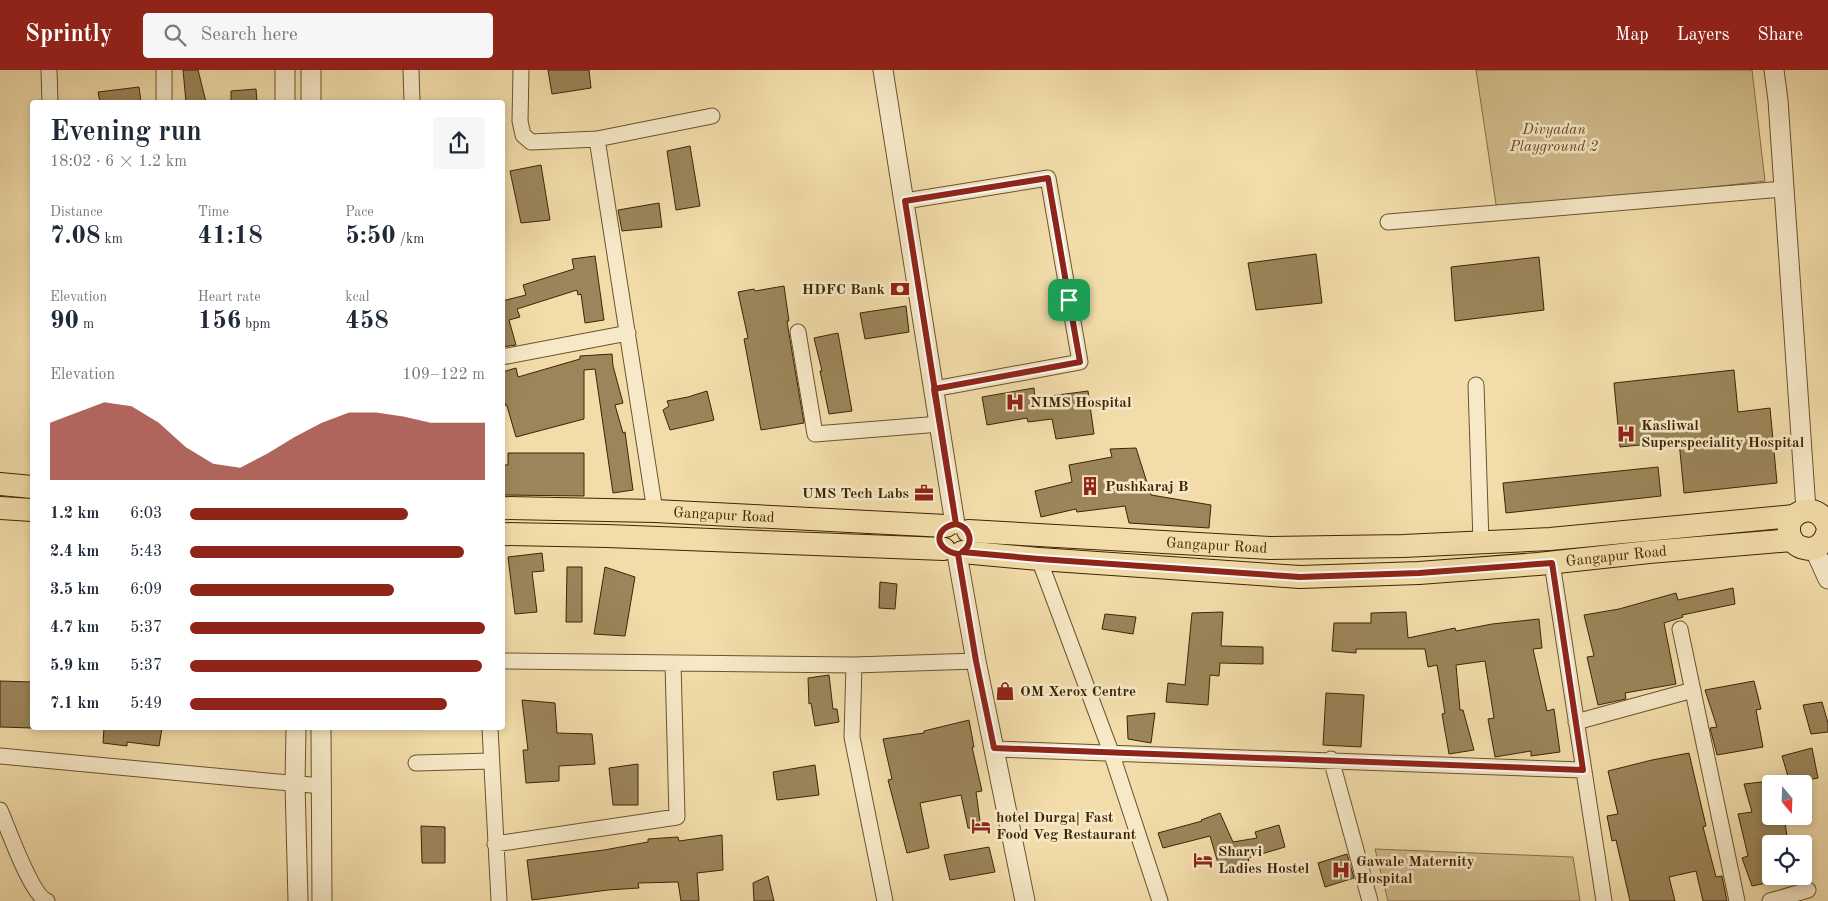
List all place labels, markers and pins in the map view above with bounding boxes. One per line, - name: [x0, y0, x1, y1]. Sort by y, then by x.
- bank icon: HDFC Bank: [889, 278, 911, 300]
- pin: [1048, 279, 1090, 321]
- place label: HDFC Bank: [802, 283, 886, 298]
- hospital icon: NIMS Hospital: [1004, 391, 1026, 413]
- place label: NIMS Hospital: [1030, 396, 1132, 411]
- place label: Kasliwal Superspeciality Hospital: [1641, 419, 1805, 451]
- hospital icon: Kasliwal Superspeciality Hospital: [1615, 423, 1637, 445]
- building icon: Pushkaraj B: [1079, 475, 1101, 497]
- place label: Pushkaraj B: [1105, 480, 1188, 495]
- office icon: UMS Tech Labs: [913, 482, 935, 504]
- place label: UMS Tech Labs: [802, 487, 909, 502]
- shop icon: OM Xerox Centre: [994, 680, 1016, 702]
- place label: OM Xerox Centre: [1020, 685, 1136, 700]
- place label: hotel Durga| Fast Food Veg Restaurant: [996, 811, 1137, 843]
- hotel icon: hotel Durga| Fast Food Veg Restaurant: [970, 815, 992, 837]
- place label: Sharvi Ladies Hostel: [1218, 845, 1310, 877]
- hotel icon: Sharvi Ladies Hostel: [1192, 849, 1214, 871]
- place label: Gawale Maternity Hospital: [1356, 855, 1475, 887]
- hospital icon: Gawale Maternity Hospital: [1330, 859, 1352, 881]

